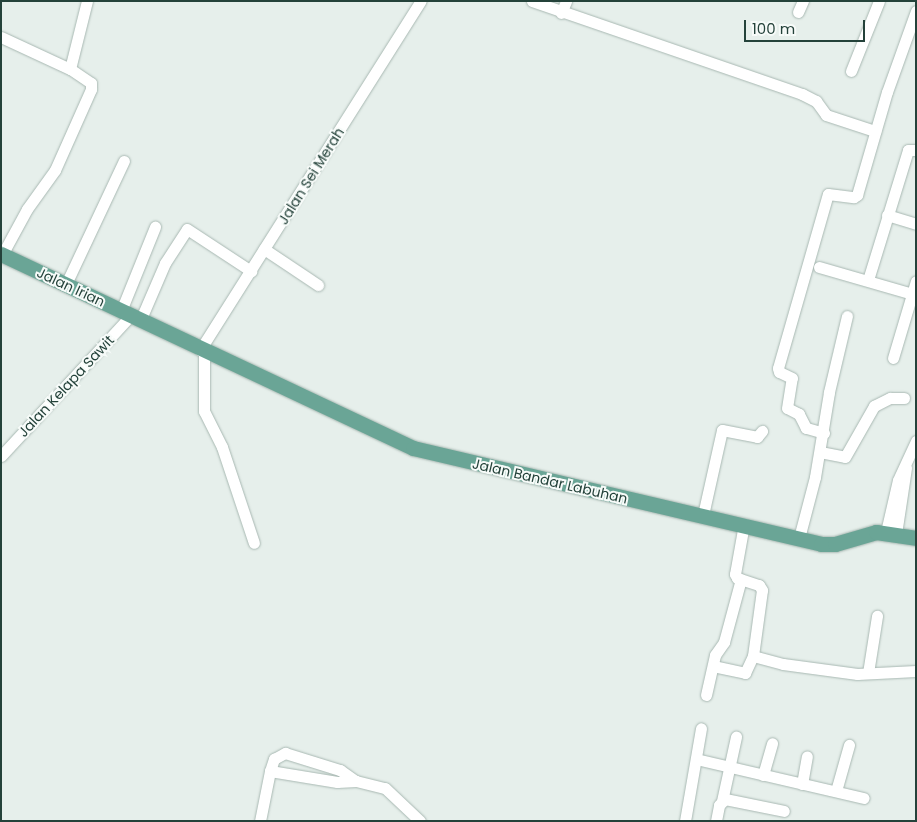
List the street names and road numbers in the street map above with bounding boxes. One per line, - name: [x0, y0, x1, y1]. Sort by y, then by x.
- street label: Jalan Sei Merah: [274, 125, 348, 227]
- street label: Jalan Irian: [34, 264, 108, 310]
- street label: Jalan Kelapa Sawit: [15, 332, 117, 440]
- street label: Jalan Bandar Labuhan: [471, 455, 629, 507]

